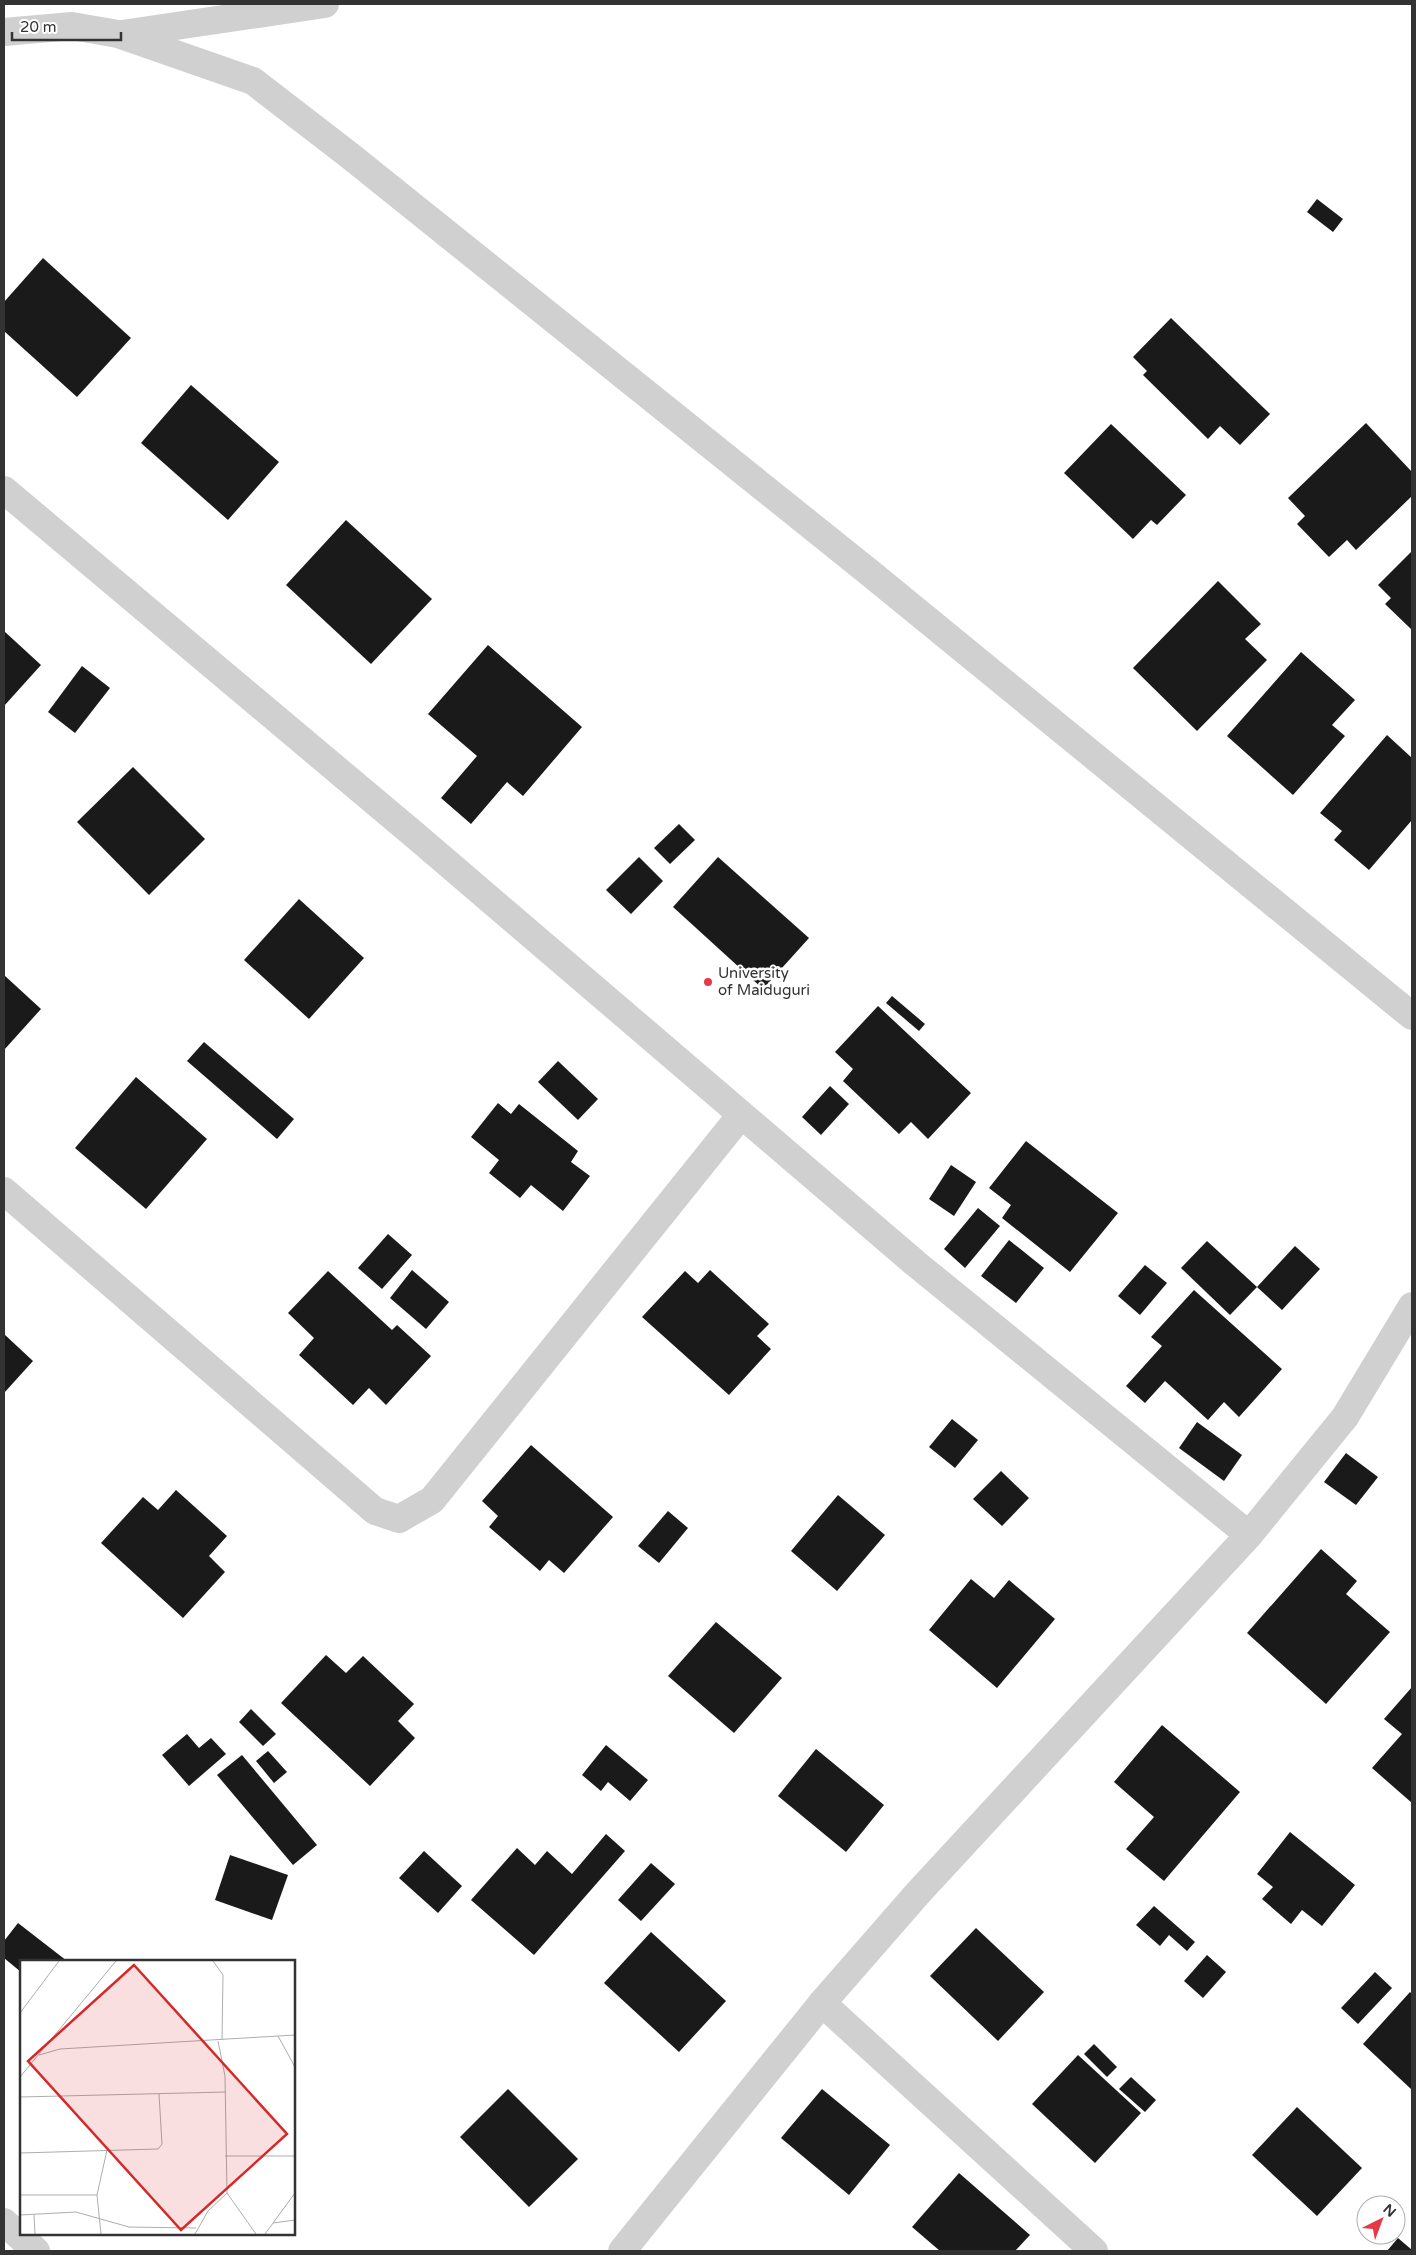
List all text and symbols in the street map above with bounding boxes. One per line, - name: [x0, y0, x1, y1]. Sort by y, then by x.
- scale bar: [12, 10, 121, 42]
- text: 20 m: [20, 18, 57, 36]
- place label: University of Maiduguri: [718, 964, 810, 999]
- marker: University of Maiduguri: [702, 976, 714, 988]
- inset map: [20, 1960, 295, 2235]
- north arrow: [1356, 2195, 1406, 2245]
- text: N: [1379, 2201, 1399, 2221]

